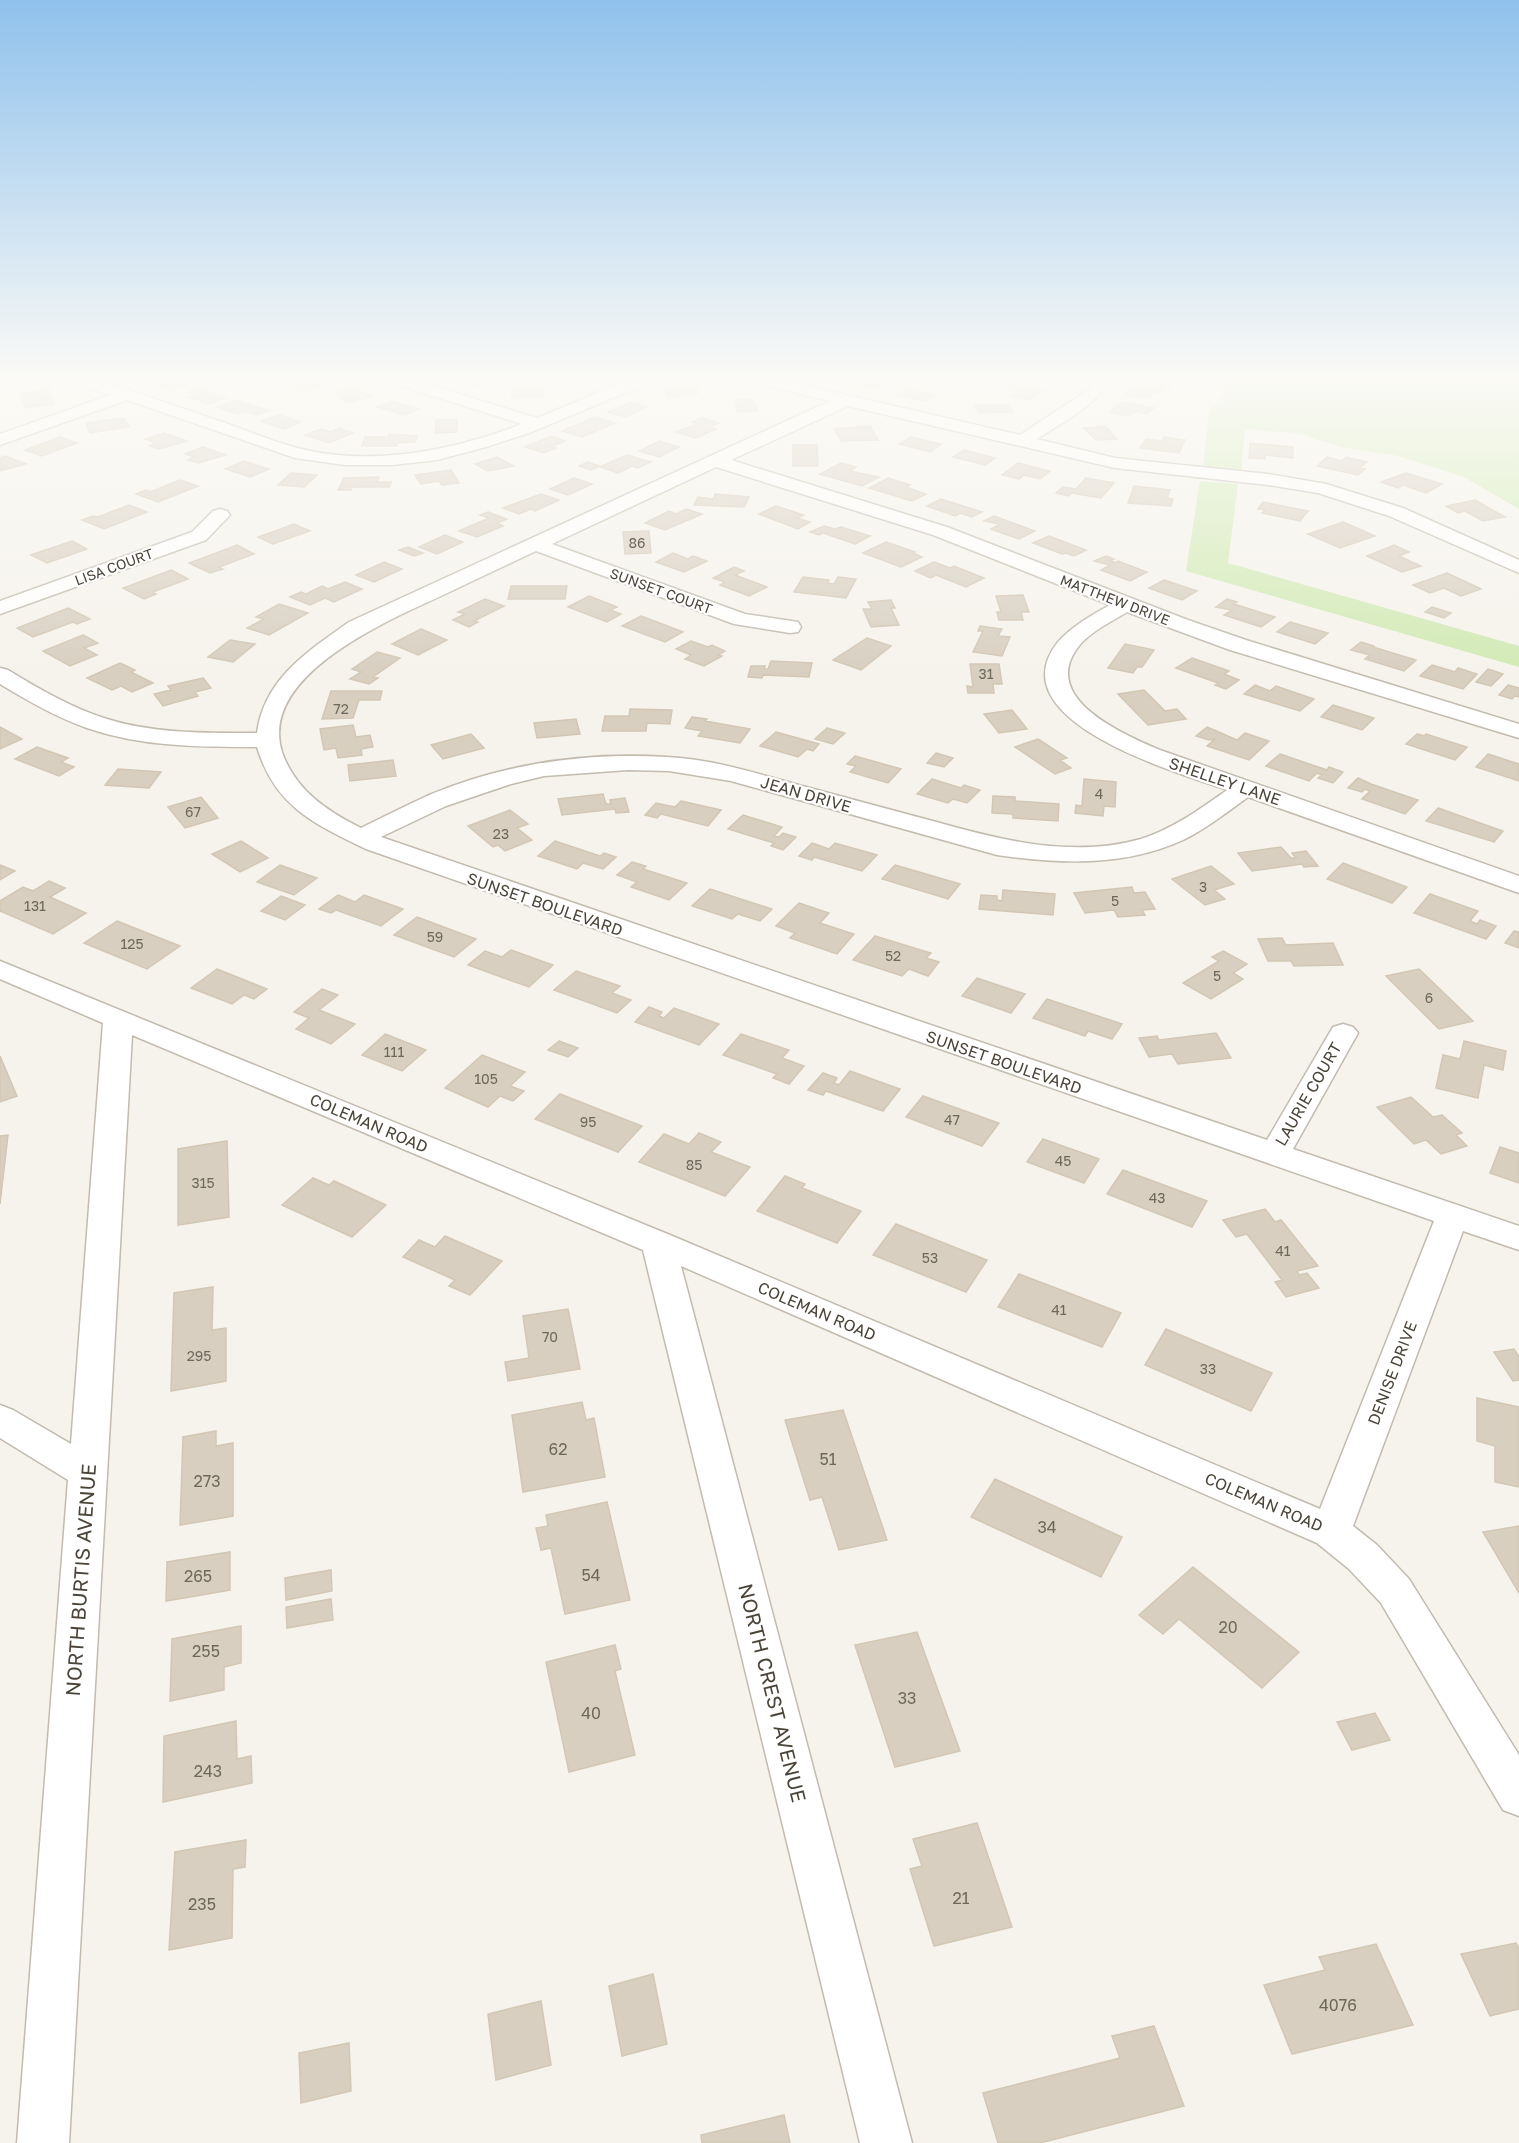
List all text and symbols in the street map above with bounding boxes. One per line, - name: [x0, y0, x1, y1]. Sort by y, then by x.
- house number: 86: [628, 534, 646, 551]
- street label: LISA COURT: [72, 544, 156, 589]
- street label: SUNSET COURT: [608, 564, 715, 617]
- street label: MATTHEW DRIVE: [1058, 571, 1172, 628]
- house number: 31: [979, 665, 994, 682]
- house number: 72: [333, 700, 349, 717]
- street label: SHELLEY LANE: [1167, 753, 1283, 809]
- street label: JEAN DRIVE: [758, 772, 854, 816]
- house number: 4: [1095, 785, 1103, 802]
- house number: 67: [185, 803, 201, 820]
- house number: 23: [493, 825, 509, 842]
- street label: SUNSET BOULEVARD: [464, 868, 626, 940]
- house number: 3: [1199, 878, 1207, 895]
- house number: 5: [1111, 892, 1119, 909]
- house number: 131: [24, 897, 46, 914]
- house number: 59: [427, 928, 443, 945]
- house number: 125: [120, 935, 144, 952]
- house number: 52: [885, 947, 901, 964]
- house number: 5: [1213, 967, 1221, 984]
- house number: 6: [1425, 989, 1433, 1006]
- street label: SUNSET BOULEVARD: [923, 1026, 1085, 1098]
- street label: LAURIE COURT: [1270, 1039, 1346, 1149]
- house number: 111: [384, 1043, 404, 1060]
- house number: 105: [474, 1070, 498, 1087]
- street label: COLEMAN ROAD: [307, 1089, 431, 1157]
- house number: 47: [944, 1111, 960, 1128]
- house number: 95: [580, 1113, 596, 1130]
- house number: 45: [1055, 1152, 1071, 1169]
- house number: 85: [686, 1156, 702, 1173]
- house number: 315: [191, 1174, 215, 1191]
- house number: 43: [1149, 1189, 1165, 1206]
- house number: 41: [1275, 1242, 1291, 1259]
- house number: 53: [922, 1249, 938, 1266]
- street label: COLEMAN ROAD: [755, 1277, 879, 1345]
- house number: 41: [1051, 1301, 1067, 1318]
- street label: DENISE DRIVE: [1363, 1318, 1421, 1428]
- house number: 70: [542, 1328, 558, 1345]
- house number: 295: [187, 1347, 211, 1364]
- house number: 33: [1200, 1360, 1216, 1377]
- house number: 62: [549, 1439, 567, 1459]
- house number: 51: [819, 1449, 837, 1469]
- street label: NORTH BURTIS AVENUE: [60, 1463, 100, 1697]
- street label: COLEMAN ROAD: [1202, 1468, 1326, 1536]
- house number: 273: [193, 1471, 221, 1491]
- house number: 34: [1037, 1517, 1057, 1537]
- house number: 54: [581, 1565, 601, 1585]
- house number: 265: [184, 1566, 212, 1586]
- street label: NORTH CREST AVENUE: [734, 1581, 812, 1805]
- house number: 20: [1218, 1617, 1238, 1637]
- house number: 255: [192, 1641, 220, 1661]
- house number: 33: [898, 1688, 916, 1708]
- house number: 40: [581, 1703, 601, 1723]
- house number: 243: [194, 1761, 222, 1781]
- house number: 21: [952, 1888, 970, 1908]
- house number: 235: [188, 1894, 216, 1914]
- house number: 4076: [1319, 1995, 1357, 2015]

